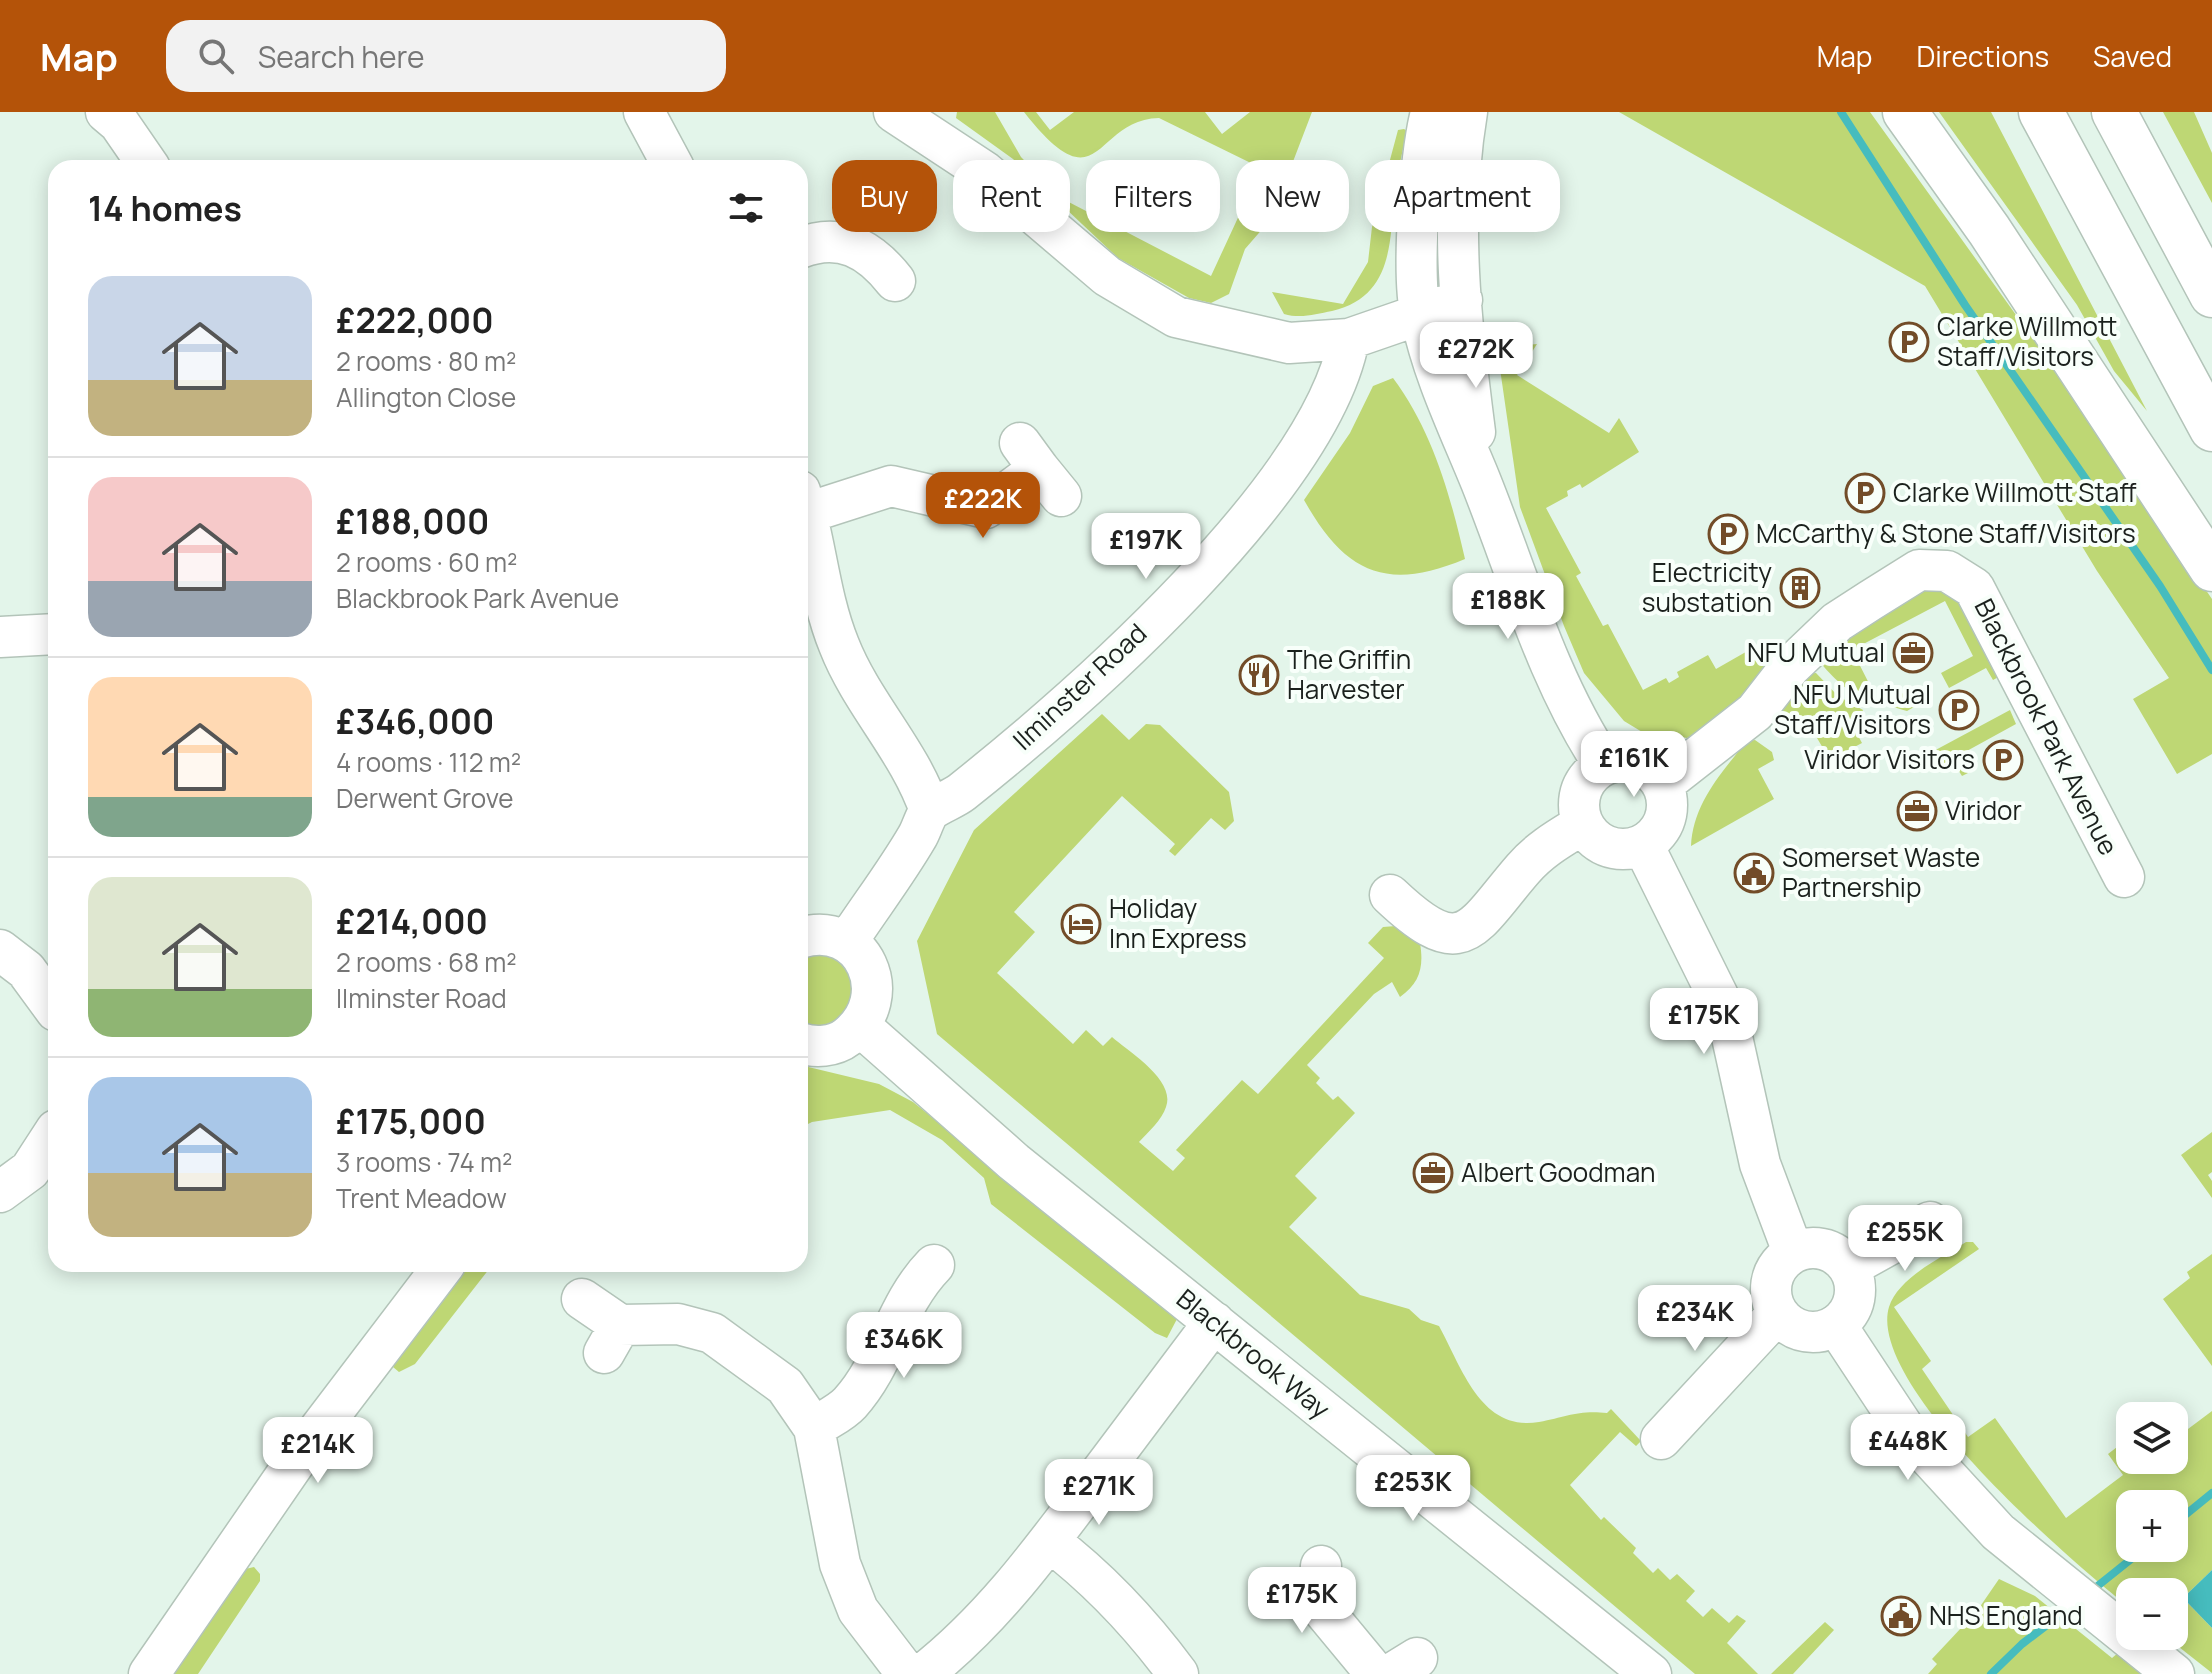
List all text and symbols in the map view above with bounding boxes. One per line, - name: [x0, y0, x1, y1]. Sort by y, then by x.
- search box: [166, 20, 726, 92]
- text: Map: [40, 30, 118, 82]
- icon: search: [194, 34, 238, 78]
- text: Search here: [258, 36, 425, 77]
- text: Map: [1817, 37, 1872, 75]
- text: Directions: [1916, 37, 2049, 75]
- text: Saved: [2093, 37, 2172, 75]
- chip: Buy: [832, 160, 937, 232]
- chip: Rent: [953, 160, 1070, 232]
- chip: Filters: [1086, 160, 1220, 232]
- chip: New: [1236, 160, 1349, 232]
- chip: Apartment: [1365, 160, 1560, 232]
- text: 14 homes: [88, 185, 242, 231]
- icon: filters: [724, 186, 768, 230]
- text: £222,000: [336, 297, 494, 343]
- icon: home: [152, 308, 248, 404]
- place label: Clarke Willmott Staff/Visitors: [1937, 308, 2117, 374]
- parking icon: Clarke Willmott Staff/Visitors: [1888, 321, 1930, 363]
- pin: £272K: [1420, 322, 1532, 390]
- text: £272K: [1438, 330, 1514, 366]
- text: 2 rooms · 80 m²: [336, 343, 516, 379]
- text: Allington Close: [336, 379, 516, 415]
- pin: £222K: [927, 472, 1039, 540]
- parking icon: Clarke Willmott Staff: [1844, 472, 1886, 514]
- place label: Clarke Willmott Staff: [1893, 474, 2136, 510]
- text: £222K: [944, 480, 1022, 516]
- text: £188,000: [336, 498, 489, 544]
- icon: home: [152, 509, 248, 605]
- pin: £197K: [1090, 513, 1202, 581]
- parking icon: McCarthy & Stone Staff/Visitors: [1707, 513, 1749, 555]
- place label: McCarthy & Stone Staff/Visitors: [1756, 515, 2136, 551]
- text: £197K: [1110, 521, 1183, 557]
- text: 2 rooms · 60 m²: [336, 544, 518, 580]
- place label: Electricity substation: [1642, 554, 1772, 620]
- building icon: Electricity substation: [1779, 567, 1821, 609]
- pin: £188K: [1452, 573, 1564, 641]
- text: Blackbrook Park Avenue: [336, 580, 619, 616]
- text: £188K: [1471, 581, 1545, 617]
- street label: Blackbrook Park Avenue: [1967, 592, 2127, 861]
- street label: Ilminster Road: [1005, 615, 1154, 758]
- office icon: NFU Mutual: [1892, 632, 1934, 674]
- place label: NFU Mutual: [1747, 634, 1885, 670]
- place label: The Griffin Harvester: [1287, 641, 1411, 707]
- restaurant icon: The Griffin Harvester: [1238, 654, 1280, 696]
- place label: NFU Mutual Staff/Visitors: [1774, 676, 1931, 742]
- parking icon: NFU Mutual Staff/Visitors: [1938, 689, 1980, 731]
- text: £346,000: [336, 698, 494, 744]
- icon: home: [152, 709, 248, 805]
- pin: £161K: [1578, 731, 1690, 799]
- text: £161K: [1599, 739, 1669, 775]
- parking icon: Viridor Visitors: [1982, 739, 2024, 781]
- place label: Viridor Visitors: [1804, 741, 1975, 777]
- text: 4 rooms · 112 m²: [336, 744, 521, 780]
- text: Derwent Grove: [336, 780, 514, 816]
- office icon: Viridor: [1896, 790, 1938, 832]
- place label: Viridor: [1945, 792, 2022, 828]
- place label: Somerset Waste Partnership: [1782, 839, 1980, 905]
- public building icon: Somerset Waste Partnership: [1733, 852, 1775, 894]
- place label: Holiday Inn Express: [1109, 890, 1247, 956]
- text: £214,000: [336, 898, 488, 944]
- hotel icon: Holiday Inn Express: [1060, 903, 1102, 945]
- icon: home: [152, 909, 248, 1005]
- text: 2 rooms · 68 m²: [336, 944, 517, 980]
- text: Ilminster Road: [336, 980, 507, 1016]
- pin: £175K: [1648, 988, 1760, 1056]
- text: £175K: [1668, 996, 1740, 1032]
- text: £175,000: [336, 1098, 486, 1144]
- icon: home: [152, 1109, 248, 1205]
- text: 3 rooms · 74 m²: [336, 1144, 512, 1180]
- office icon: Albert Goodman: [1412, 1152, 1454, 1194]
- place label: Albert Goodman: [1461, 1154, 1656, 1190]
- text: Trent Meadow: [336, 1180, 507, 1216]
- pin: £255K: [1849, 1205, 1961, 1273]
- text: £255K: [1866, 1213, 1944, 1249]
- street label: Blackbrook Way: [1169, 1280, 1338, 1426]
- pin: £234K: [1639, 1285, 1751, 1353]
- text: £234K: [1656, 1293, 1734, 1329]
- pin: £346K: [848, 1312, 960, 1380]
- text: £346K: [865, 1320, 943, 1356]
- map controls: [2116, 1402, 2188, 1650]
- button: layers: [2116, 1402, 2188, 1474]
- pin: £448K: [1852, 1414, 1964, 1482]
- pin: £214K: [262, 1417, 374, 1485]
- text: £448K: [1869, 1422, 1947, 1458]
- text: £214K: [281, 1425, 355, 1461]
- pin: £253K: [1357, 1455, 1469, 1523]
- pin: £271K: [1043, 1459, 1155, 1527]
- text: £253K: [1374, 1463, 1452, 1499]
- text: £271K: [1063, 1467, 1135, 1503]
- button: +: [2116, 1490, 2188, 1562]
- pin: £175K: [1246, 1567, 1358, 1635]
- text: £175K: [1266, 1575, 1338, 1611]
- button: −: [2116, 1578, 2188, 1650]
- public building icon: NHS England: [1880, 1595, 1922, 1637]
- place label: NHS England: [1929, 1597, 2083, 1633]

